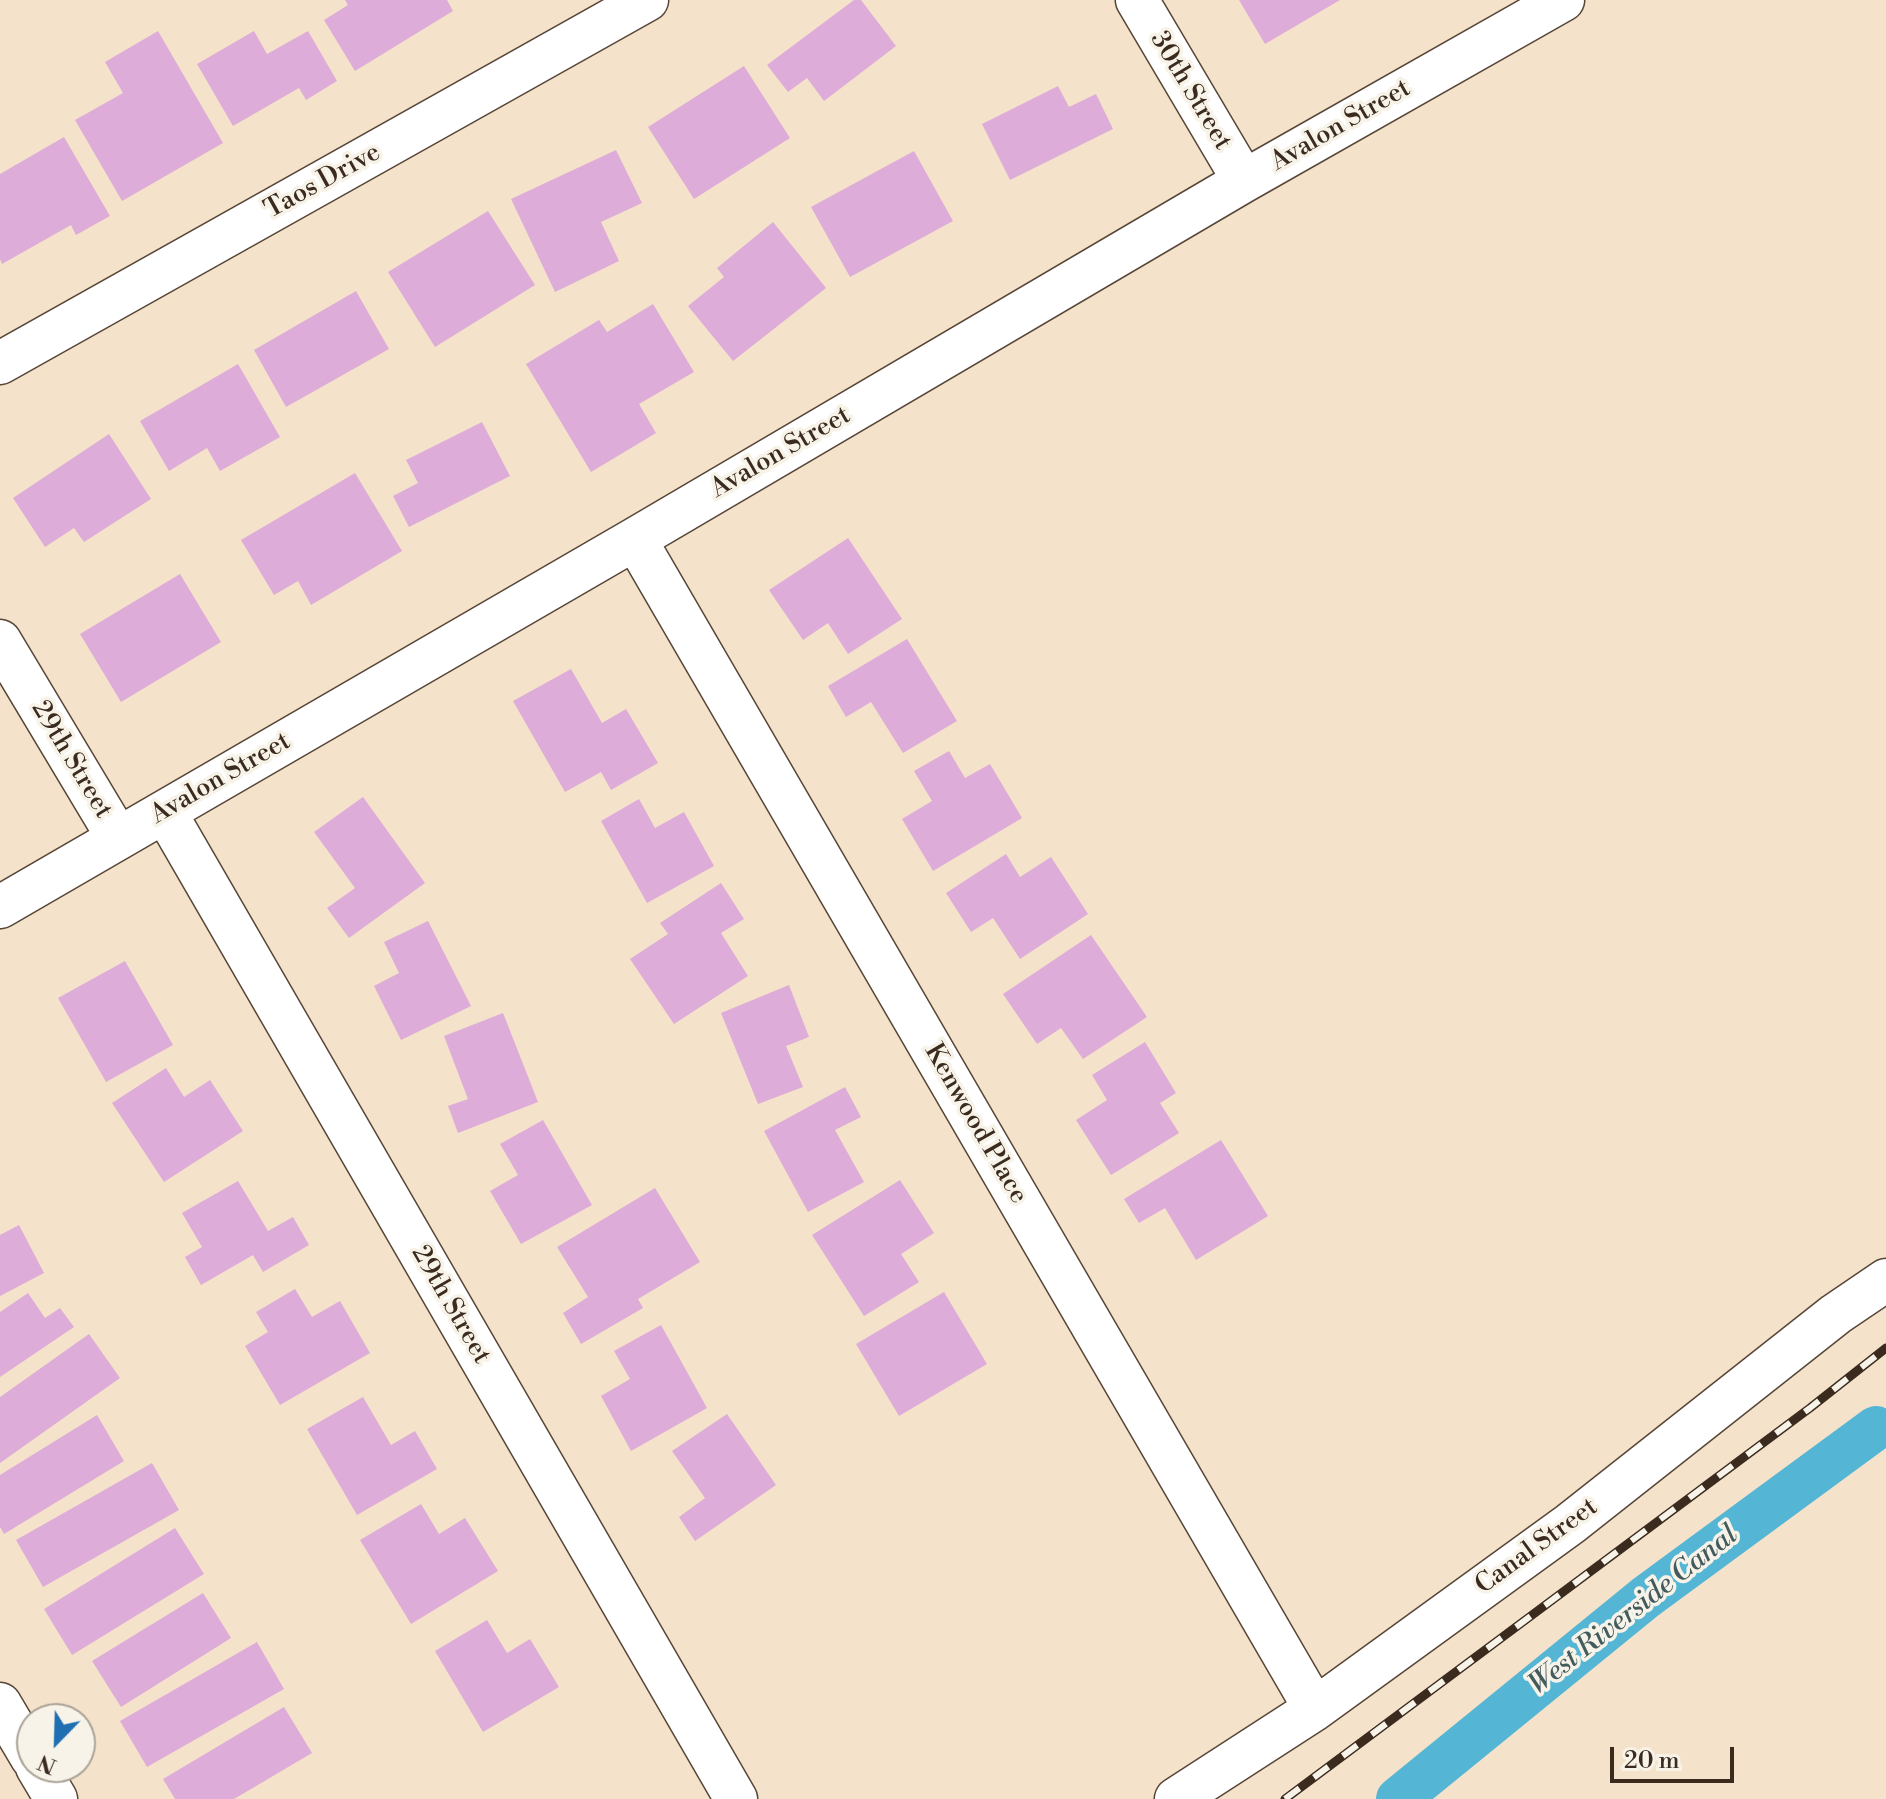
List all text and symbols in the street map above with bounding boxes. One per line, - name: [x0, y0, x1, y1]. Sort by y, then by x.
- street label: 30th Street: [1142, 26, 1238, 156]
- street label: Avalon Street: [1265, 73, 1417, 179]
- street label: Taos Drive: [260, 137, 386, 227]
- street label: Avalon Street: [705, 400, 857, 506]
- street label: 29th Street: [24, 696, 118, 824]
- street label: Avalon Street: [145, 726, 297, 832]
- street label: Kenwood Place: [917, 1039, 1033, 1209]
- street label: 29th Street: [404, 1240, 496, 1370]
- street label: Canal Street: [1470, 1492, 1604, 1602]
- water label: West Riverside Canal: [1523, 1519, 1745, 1703]
- north arrow: [16, 1703, 96, 1783]
- scale bar: [1614, 1731, 1738, 1781]
- text: 20 m: [1624, 1746, 1680, 1776]
- text: N: [34, 1748, 60, 1780]

